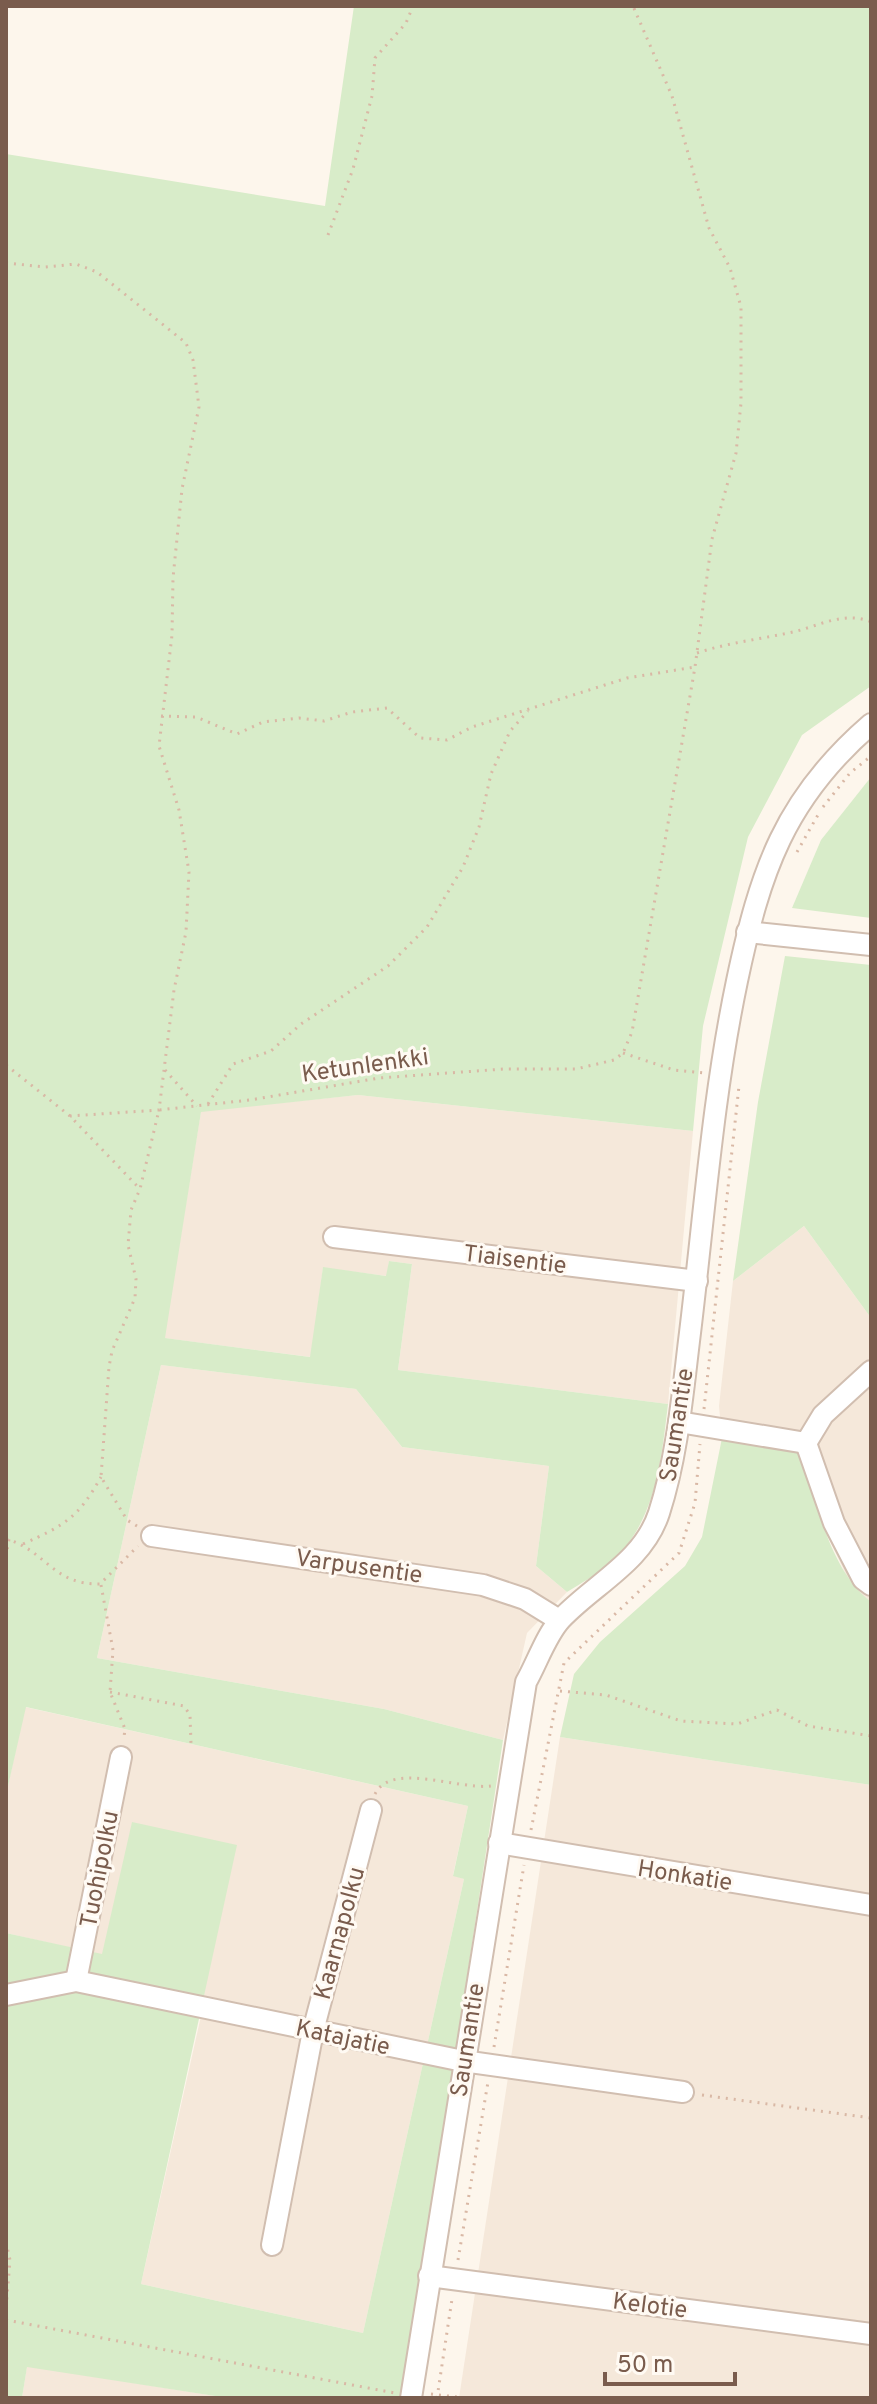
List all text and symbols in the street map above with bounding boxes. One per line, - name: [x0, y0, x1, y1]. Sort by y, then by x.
- street label: Ketunlenkki: [300, 1043, 431, 1091]
- street label: Tiaisentie: [461, 1240, 568, 1282]
- street label: Saumantie: [654, 1366, 702, 1484]
- street label: Varpusentie: [293, 1544, 424, 1592]
- street label: Tuohipolku: [75, 1808, 127, 1931]
- street label: Honkatie: [635, 1855, 734, 1899]
- street label: Kaarnapolku: [309, 1864, 373, 2003]
- street label: Saumantie: [445, 1981, 493, 2099]
- street label: Katajatie: [293, 2014, 393, 2064]
- street label: Kelotie: [611, 2288, 689, 2326]
- scale bar: [605, 2336, 735, 2386]
- text: 50 m: [617, 2351, 673, 2381]

